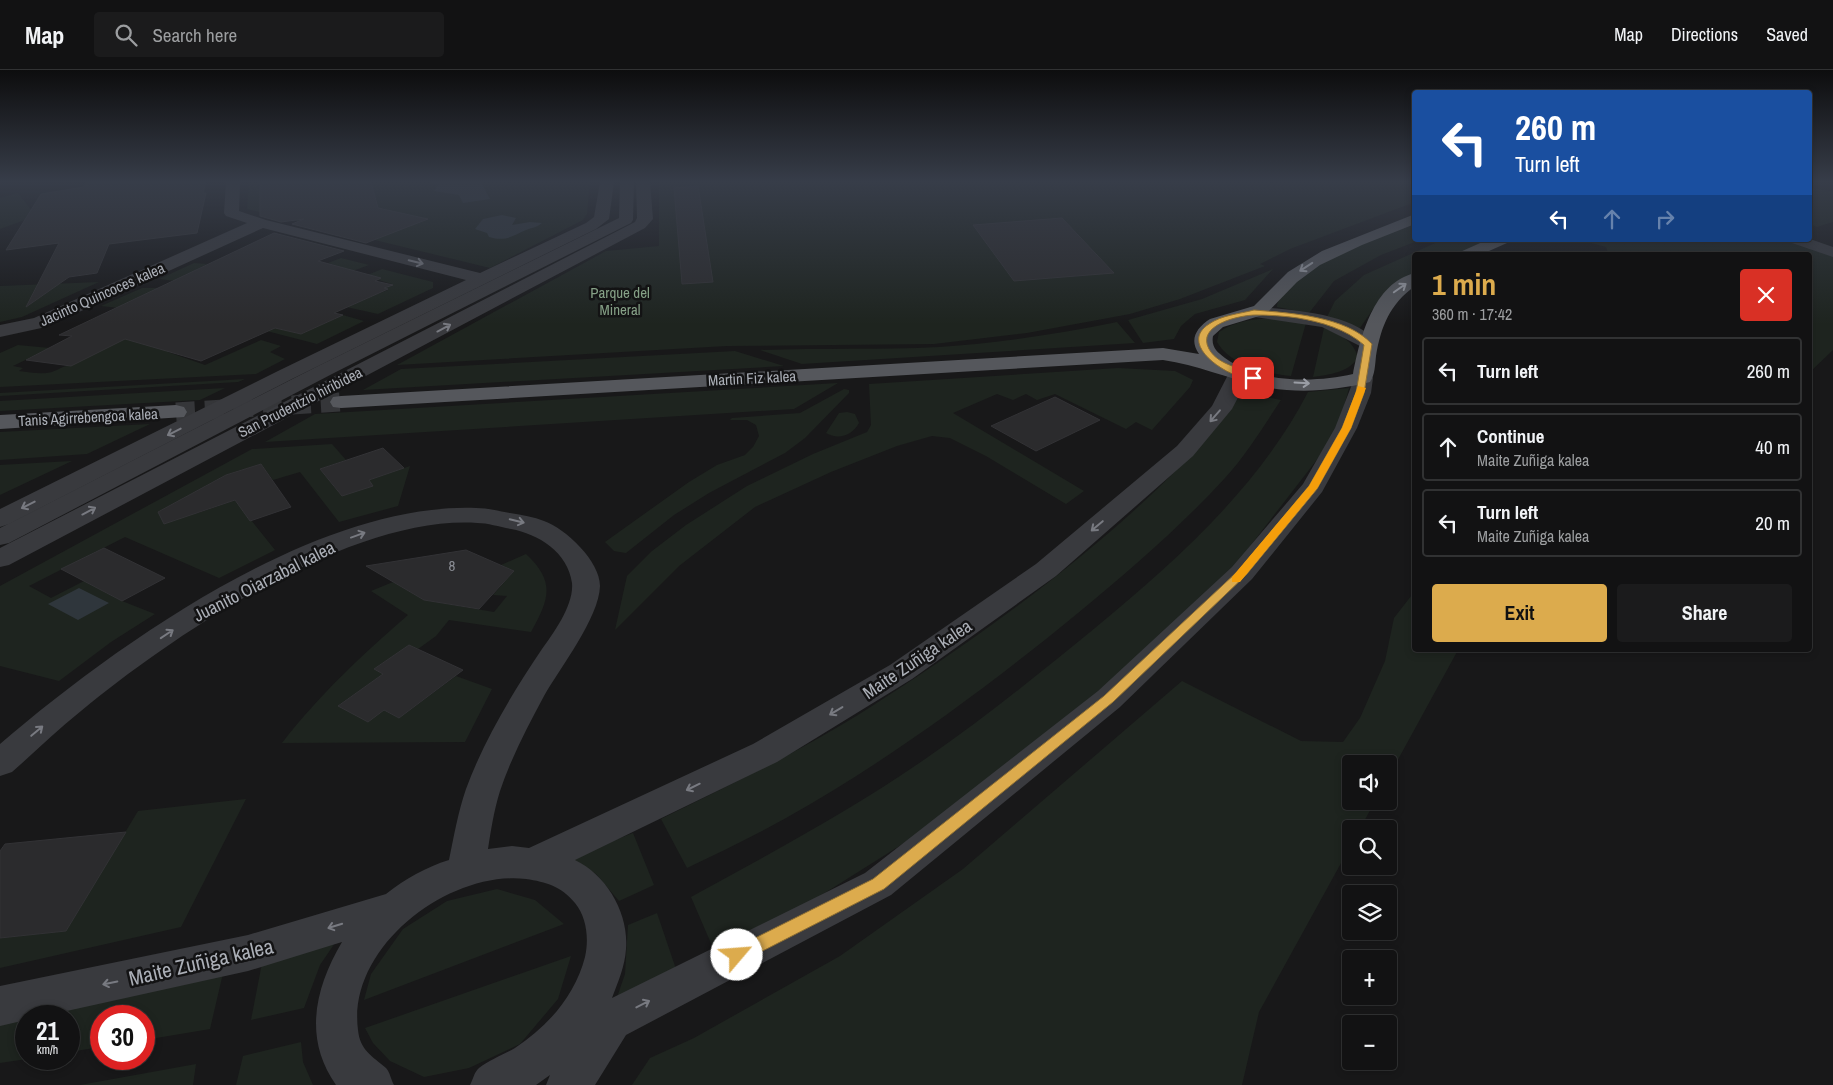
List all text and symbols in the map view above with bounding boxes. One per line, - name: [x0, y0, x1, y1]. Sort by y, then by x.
- search box: [94, 12, 444, 57]
- text: Map: [25, 19, 64, 51]
- icon: search: [112, 21, 140, 49]
- text: Search here: [152, 22, 237, 48]
- text: Map: [1614, 22, 1643, 47]
- text: Directions: [1671, 22, 1738, 47]
- text: Saved: [1766, 22, 1808, 47]
- text: 260 m: [1515, 104, 1596, 151]
- icon: left: [1432, 110, 1497, 175]
- text: Turn left: [1515, 149, 1580, 179]
- icon: left: [1545, 205, 1573, 233]
- icon: ahead: [1598, 205, 1626, 233]
- icon: right: [1651, 205, 1679, 233]
- street label: Jacinto Quincoces kalea: [36, 257, 168, 331]
- one-way arrow: [407, 258, 423, 268]
- one-way arrow: [1300, 262, 1314, 272]
- text: 1 min: [1432, 264, 1496, 304]
- button: close: [1740, 269, 1792, 321]
- park label: Parque del Mineral: [590, 282, 650, 320]
- one-way arrow: [1393, 282, 1407, 293]
- text: 360 m · 17:42: [1432, 303, 1512, 325]
- one-way arrow: [436, 322, 451, 332]
- pin: [1232, 357, 1274, 399]
- icon: left: [1434, 357, 1462, 385]
- text: Turn left: [1477, 358, 1538, 384]
- text: 260 m: [1747, 358, 1790, 384]
- street label: San Prudentzio hiribidea: [234, 362, 366, 442]
- icon: arrive: [1239, 364, 1267, 392]
- street label: Martin Fiz kalea: [707, 365, 797, 391]
- one-way arrow: [1294, 379, 1310, 388]
- street label: Tanis Agirrebengoa kalea: [18, 403, 158, 431]
- one-way arrow: [1210, 409, 1221, 422]
- text: Continue: [1477, 423, 1545, 449]
- one-way arrow: [166, 427, 181, 437]
- icon: ahead: [1434, 433, 1462, 461]
- text: 40 m: [1755, 434, 1790, 460]
- text: Maite Zuñiga kalea: [1477, 449, 1589, 471]
- text: Turn left: [1477, 499, 1538, 525]
- one-way arrow: [21, 500, 36, 510]
- one-way arrow: [82, 506, 96, 516]
- icon: left: [1434, 509, 1462, 537]
- text: 20 m: [1755, 510, 1790, 536]
- one-way arrow: [508, 517, 524, 526]
- one-way arrow: [1090, 521, 1103, 532]
- text: Maite Zuñiga kalea: [1477, 525, 1589, 547]
- one-way arrow: [349, 530, 365, 539]
- street label: Juanito Oiarzabal kalea: [189, 534, 339, 628]
- house number: 8: [449, 555, 456, 576]
- button: Exit: [1432, 584, 1607, 642]
- button: Share: [1617, 584, 1792, 642]
- street label: Maite Zuñiga kalea: [858, 613, 976, 705]
- one-way arrow: [160, 629, 174, 639]
- one-way arrow: [828, 706, 843, 716]
- one-way arrow: [31, 726, 44, 737]
- map controls: [1342, 755, 1397, 1070]
- button: sound: [1342, 755, 1397, 810]
- one-way arrow: [686, 783, 701, 793]
- button: search: [1342, 820, 1397, 875]
- button: layers: [1342, 885, 1397, 940]
- one-way arrow: [327, 922, 343, 932]
- position arrow: [710, 928, 762, 980]
- street label: Maite Zuñiga kalea: [126, 931, 276, 993]
- button: +: [1342, 950, 1397, 1005]
- one-way arrow: [102, 978, 118, 988]
- one-way arrow: [635, 999, 650, 1008]
- speed limit sign: 30: [90, 1005, 155, 1070]
- text: 21: [36, 1014, 59, 1048]
- button: −: [1342, 1015, 1397, 1070]
- text: km/h: [37, 1042, 58, 1058]

